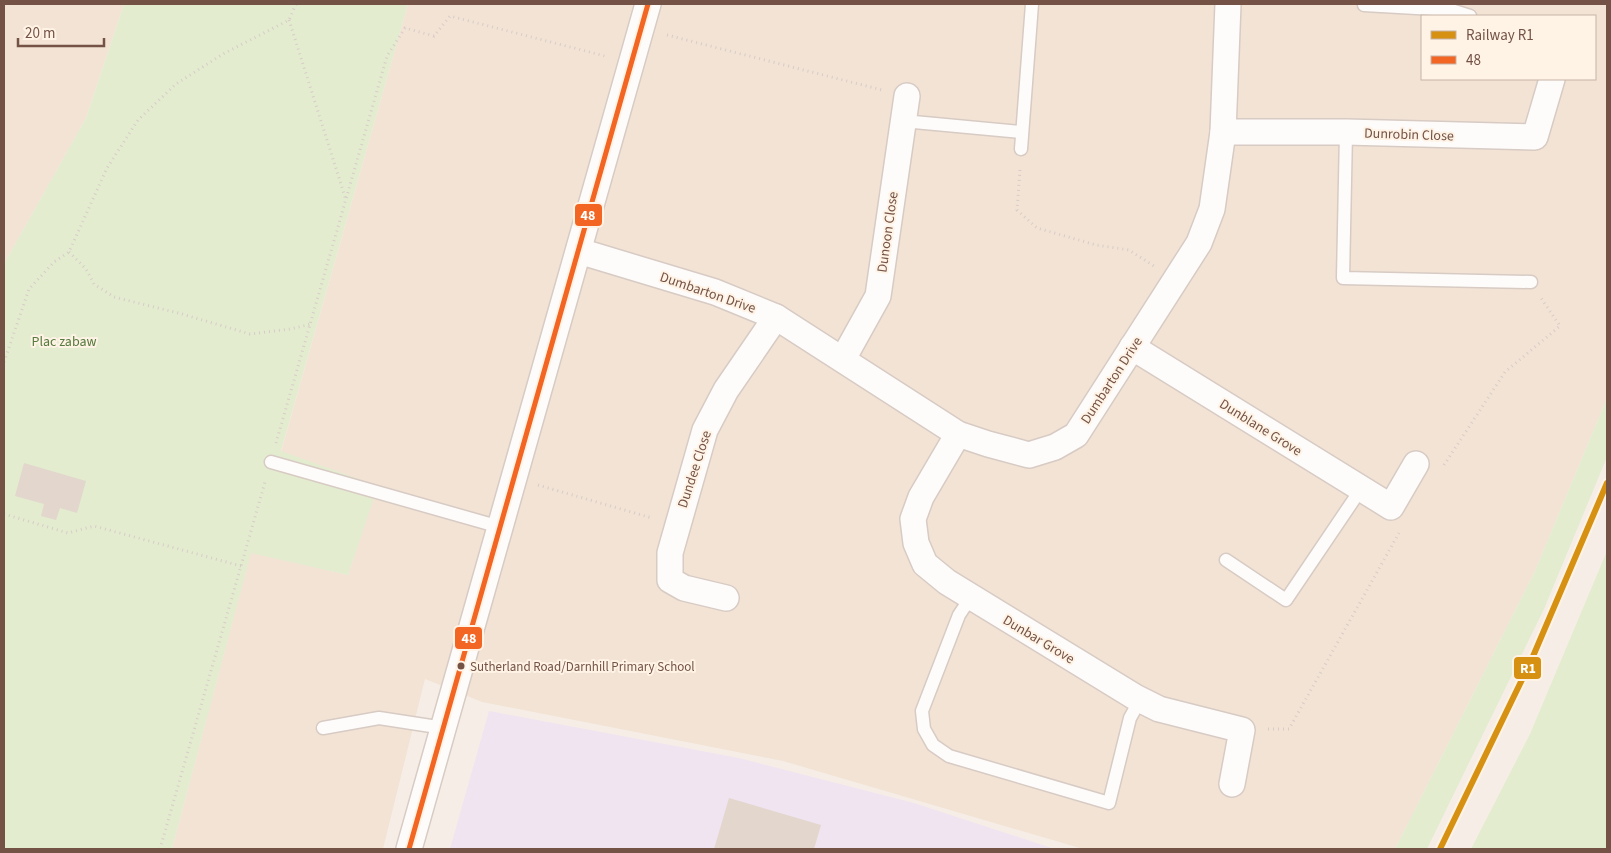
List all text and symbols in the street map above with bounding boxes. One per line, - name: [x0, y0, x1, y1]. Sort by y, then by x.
- scale bar: [18, 15, 104, 47]
- legend: [1421, 15, 1596, 80]
- text: 20 m: [25, 23, 55, 44]
- text: Railway R1: [1466, 25, 1534, 46]
- text: 48: [1466, 50, 1481, 71]
- street label: Dunrobin Close: [1364, 123, 1454, 147]
- street label: Dunoon Close: [872, 190, 904, 274]
- line badge: 48: [574, 203, 603, 227]
- text: 48: [581, 206, 595, 226]
- street label: Dumbarton Drive: [657, 267, 758, 319]
- park label: Plac zabaw: [31, 332, 97, 352]
- street label: Dumbarton Drive: [1076, 333, 1148, 428]
- street label: Dunblane Grove: [1215, 394, 1306, 461]
- street label: Dundee Close: [673, 428, 717, 511]
- street label: Dunbar Grove: [999, 611, 1078, 669]
- line badge: 48: [454, 626, 483, 650]
- text: 48: [462, 629, 476, 649]
- line badge: R1: [1513, 656, 1542, 680]
- place label: Sutherland Road/Darnhill Primary School: [470, 658, 695, 676]
- text: R1: [1520, 659, 1536, 679]
- marker: Sutherland Road/Darnhill Primary School: [456, 661, 466, 671]

